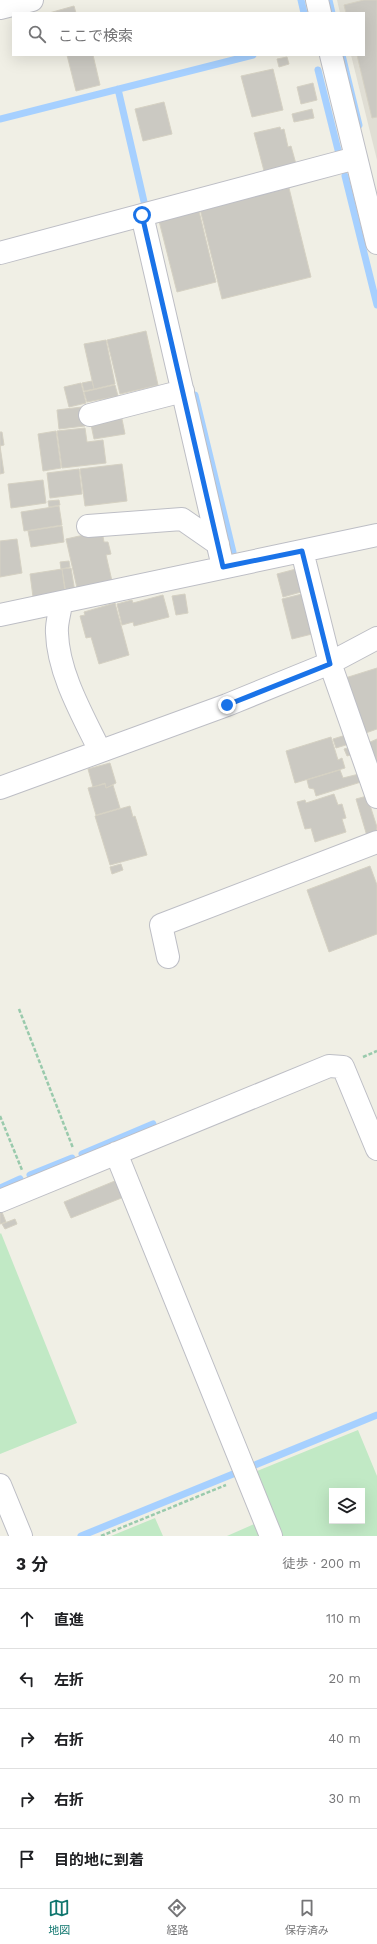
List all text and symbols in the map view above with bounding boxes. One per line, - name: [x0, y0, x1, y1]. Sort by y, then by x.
- search box: [12, 12, 365, 56]
- icon: search: [26, 23, 48, 45]
- text: ここで検索: [58, 27, 133, 45]
- route start: [133, 206, 151, 224]
- route end: [218, 696, 236, 714]
- map controls: [329, 1488, 365, 1524]
- button: layers: [329, 1488, 365, 1524]
- text: 3 分: [16, 1554, 48, 1574]
- text: 徒歩 · 200 m: [283, 1556, 361, 1571]
- icon: ahead: [16, 1608, 38, 1630]
- text: 直進: [54, 1611, 84, 1629]
- text: 110 m: [326, 1611, 361, 1626]
- icon: left: [16, 1668, 38, 1690]
- text: 左折: [54, 1671, 84, 1689]
- text: 20 m: [329, 1671, 361, 1686]
- icon: right: [16, 1728, 38, 1750]
- text: 右折: [54, 1731, 84, 1749]
- text: 40 m: [328, 1731, 361, 1746]
- icon: right: [16, 1788, 38, 1810]
- text: 右折: [54, 1791, 84, 1809]
- text: 30 m: [329, 1791, 361, 1806]
- icon: arrive: [16, 1848, 38, 1870]
- text: 目的地に到着: [54, 1851, 144, 1869]
- tab: 地図: [48, 1897, 70, 1937]
- tab: 経路: [166, 1897, 188, 1937]
- tab: 保存済み: [285, 1897, 329, 1937]

